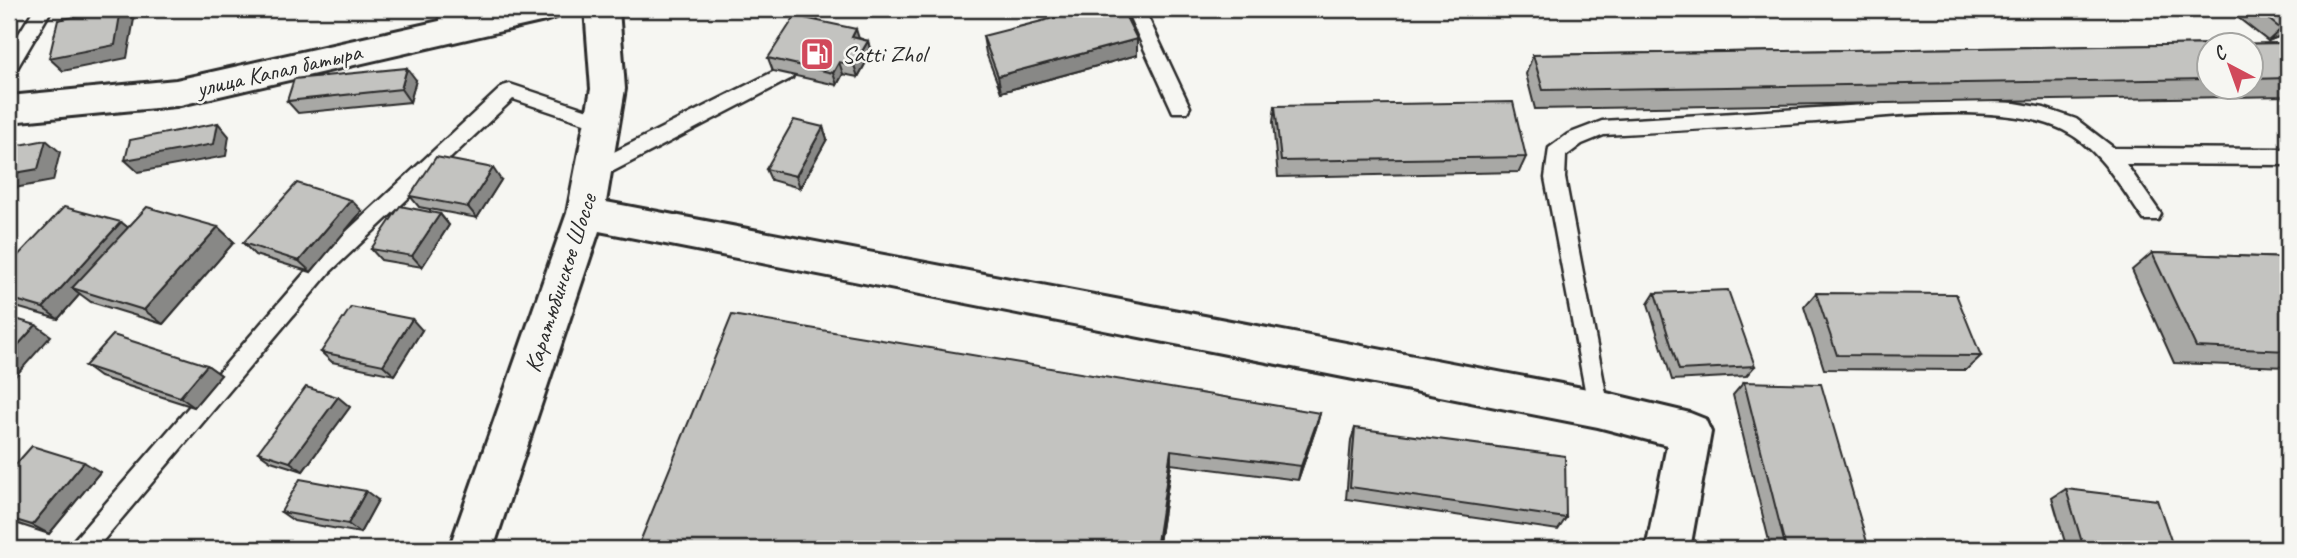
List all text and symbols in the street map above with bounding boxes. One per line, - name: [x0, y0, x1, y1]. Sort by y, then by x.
- north arrow: [2196, 32, 2266, 102]
- fuel station icon: Satti Zhol: [798, 35, 836, 73]
- street label: улица Капал батыра: [192, 36, 366, 104]
- place label: Satti Zhol: [842, 39, 930, 69]
- text: С: [2208, 40, 2233, 66]
- street label: Каратюбинское Шоссе: [517, 188, 604, 376]

